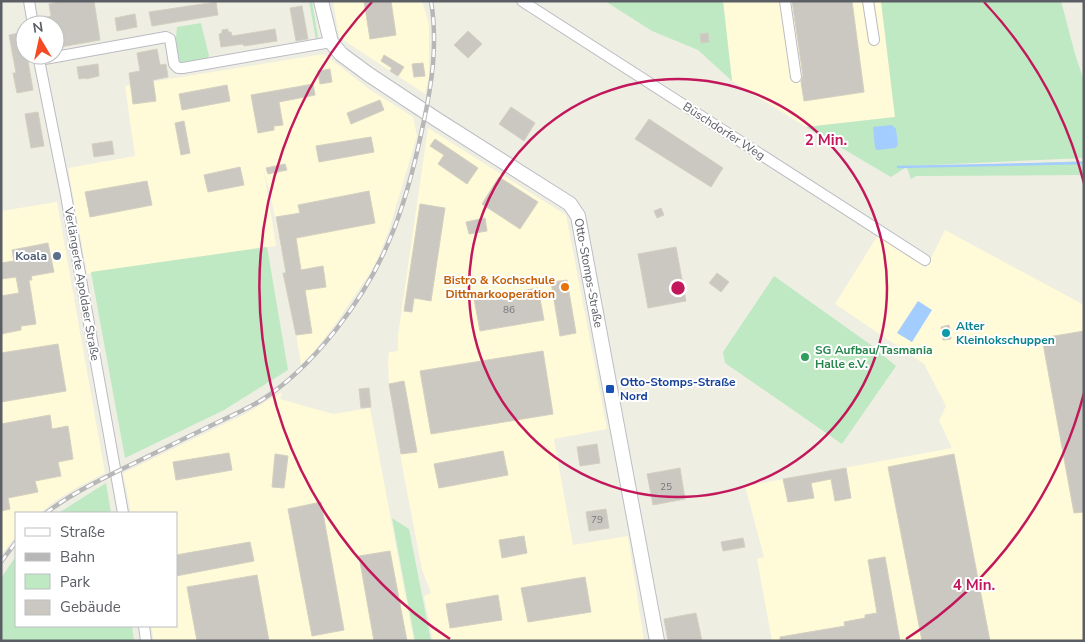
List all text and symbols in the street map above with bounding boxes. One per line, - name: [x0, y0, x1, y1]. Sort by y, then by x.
- north arrow: [15, 15, 65, 65]
- text: N: [31, 17, 45, 38]
- street label: Büschdorfer Weg: [680, 98, 768, 164]
- text: 2 Min.: [805, 130, 847, 150]
- street label: Verlängerte Apoldaer Straße: [60, 205, 103, 362]
- street label: Otto-Stomps-Straße: [571, 217, 607, 329]
- place label: Koala: [15, 248, 47, 264]
- marker: Koala: [51, 250, 63, 262]
- place label: Bistro & Kochschule Dittmarkooperation: [443, 272, 555, 302]
- centre of rings: [669, 279, 687, 297]
- marker: Bistro & Kochschule Dittmarkooperation: [559, 281, 571, 293]
- house number: 86: [503, 303, 515, 317]
- place label: Alter Kleinlokschuppen: [956, 318, 1055, 348]
- marker: Alter Kleinlokschuppen: [940, 327, 952, 339]
- place label: SG Aufbau/Tasmania Halle e.V.: [815, 342, 933, 372]
- marker: SG Aufbau/Tasmania Halle e.V.: [799, 351, 811, 363]
- place label: Otto-Stomps-Straße Nord: [620, 374, 736, 404]
- marker: Otto-Stomps-Straße Nord: [604, 383, 616, 395]
- house number: 25: [660, 480, 672, 494]
- legend: [15, 512, 178, 627]
- house number: 79: [591, 513, 603, 527]
- text: Straße: [60, 522, 105, 542]
- text: Bahn: [60, 547, 95, 567]
- text: Park: [60, 572, 90, 592]
- text: 4 Min.: [953, 575, 995, 595]
- text: Gebäude: [60, 597, 121, 617]

